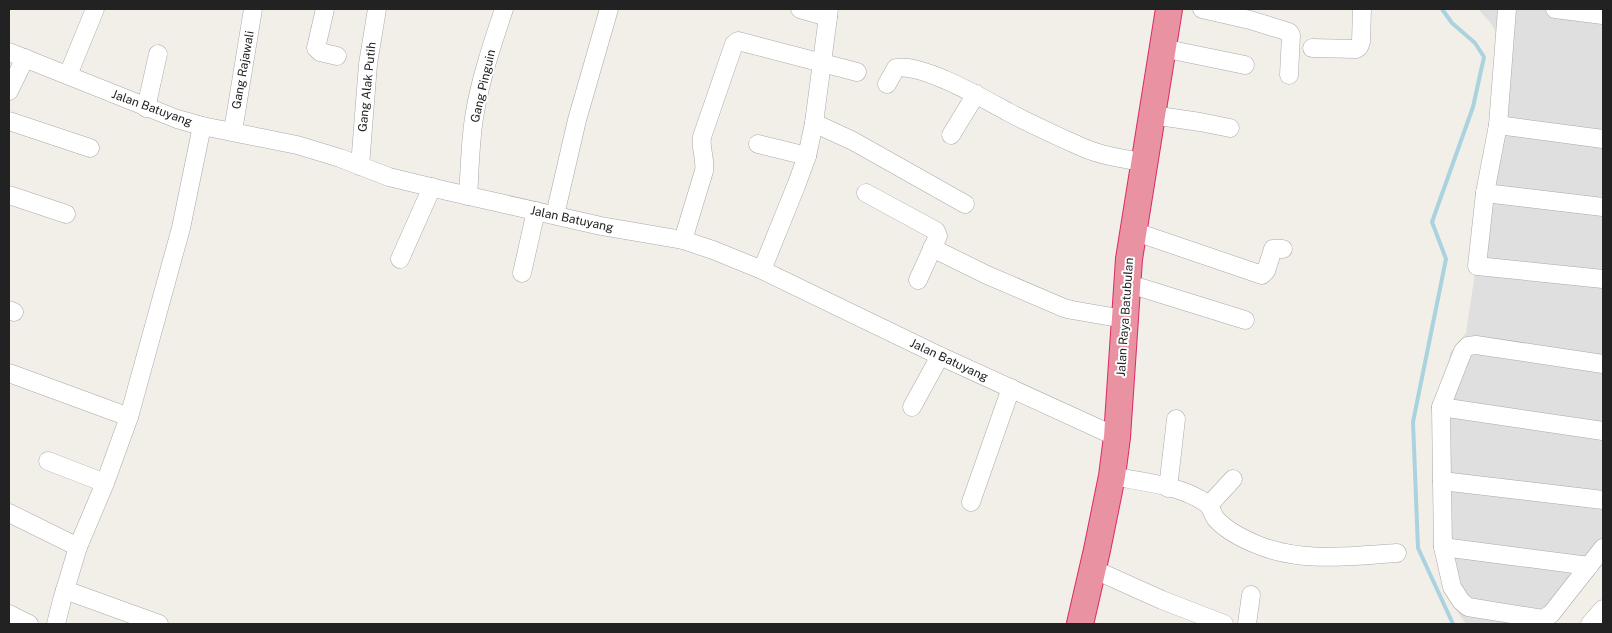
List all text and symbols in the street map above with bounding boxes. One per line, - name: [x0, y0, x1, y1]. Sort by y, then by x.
- street label: Gang Rajawali: [229, 30, 257, 110]
- street label: Gang Alak Putih: [355, 41, 379, 133]
- street label: Gang Pinguin: [468, 48, 498, 124]
- street label: Jalan Batuyang: [110, 87, 194, 129]
- street label: Jalan Batuyang: [529, 203, 615, 235]
- street label: Jalan Raya Batubulan: [1114, 257, 1136, 377]
- street label: Jalan Batuyang: [908, 336, 990, 384]

